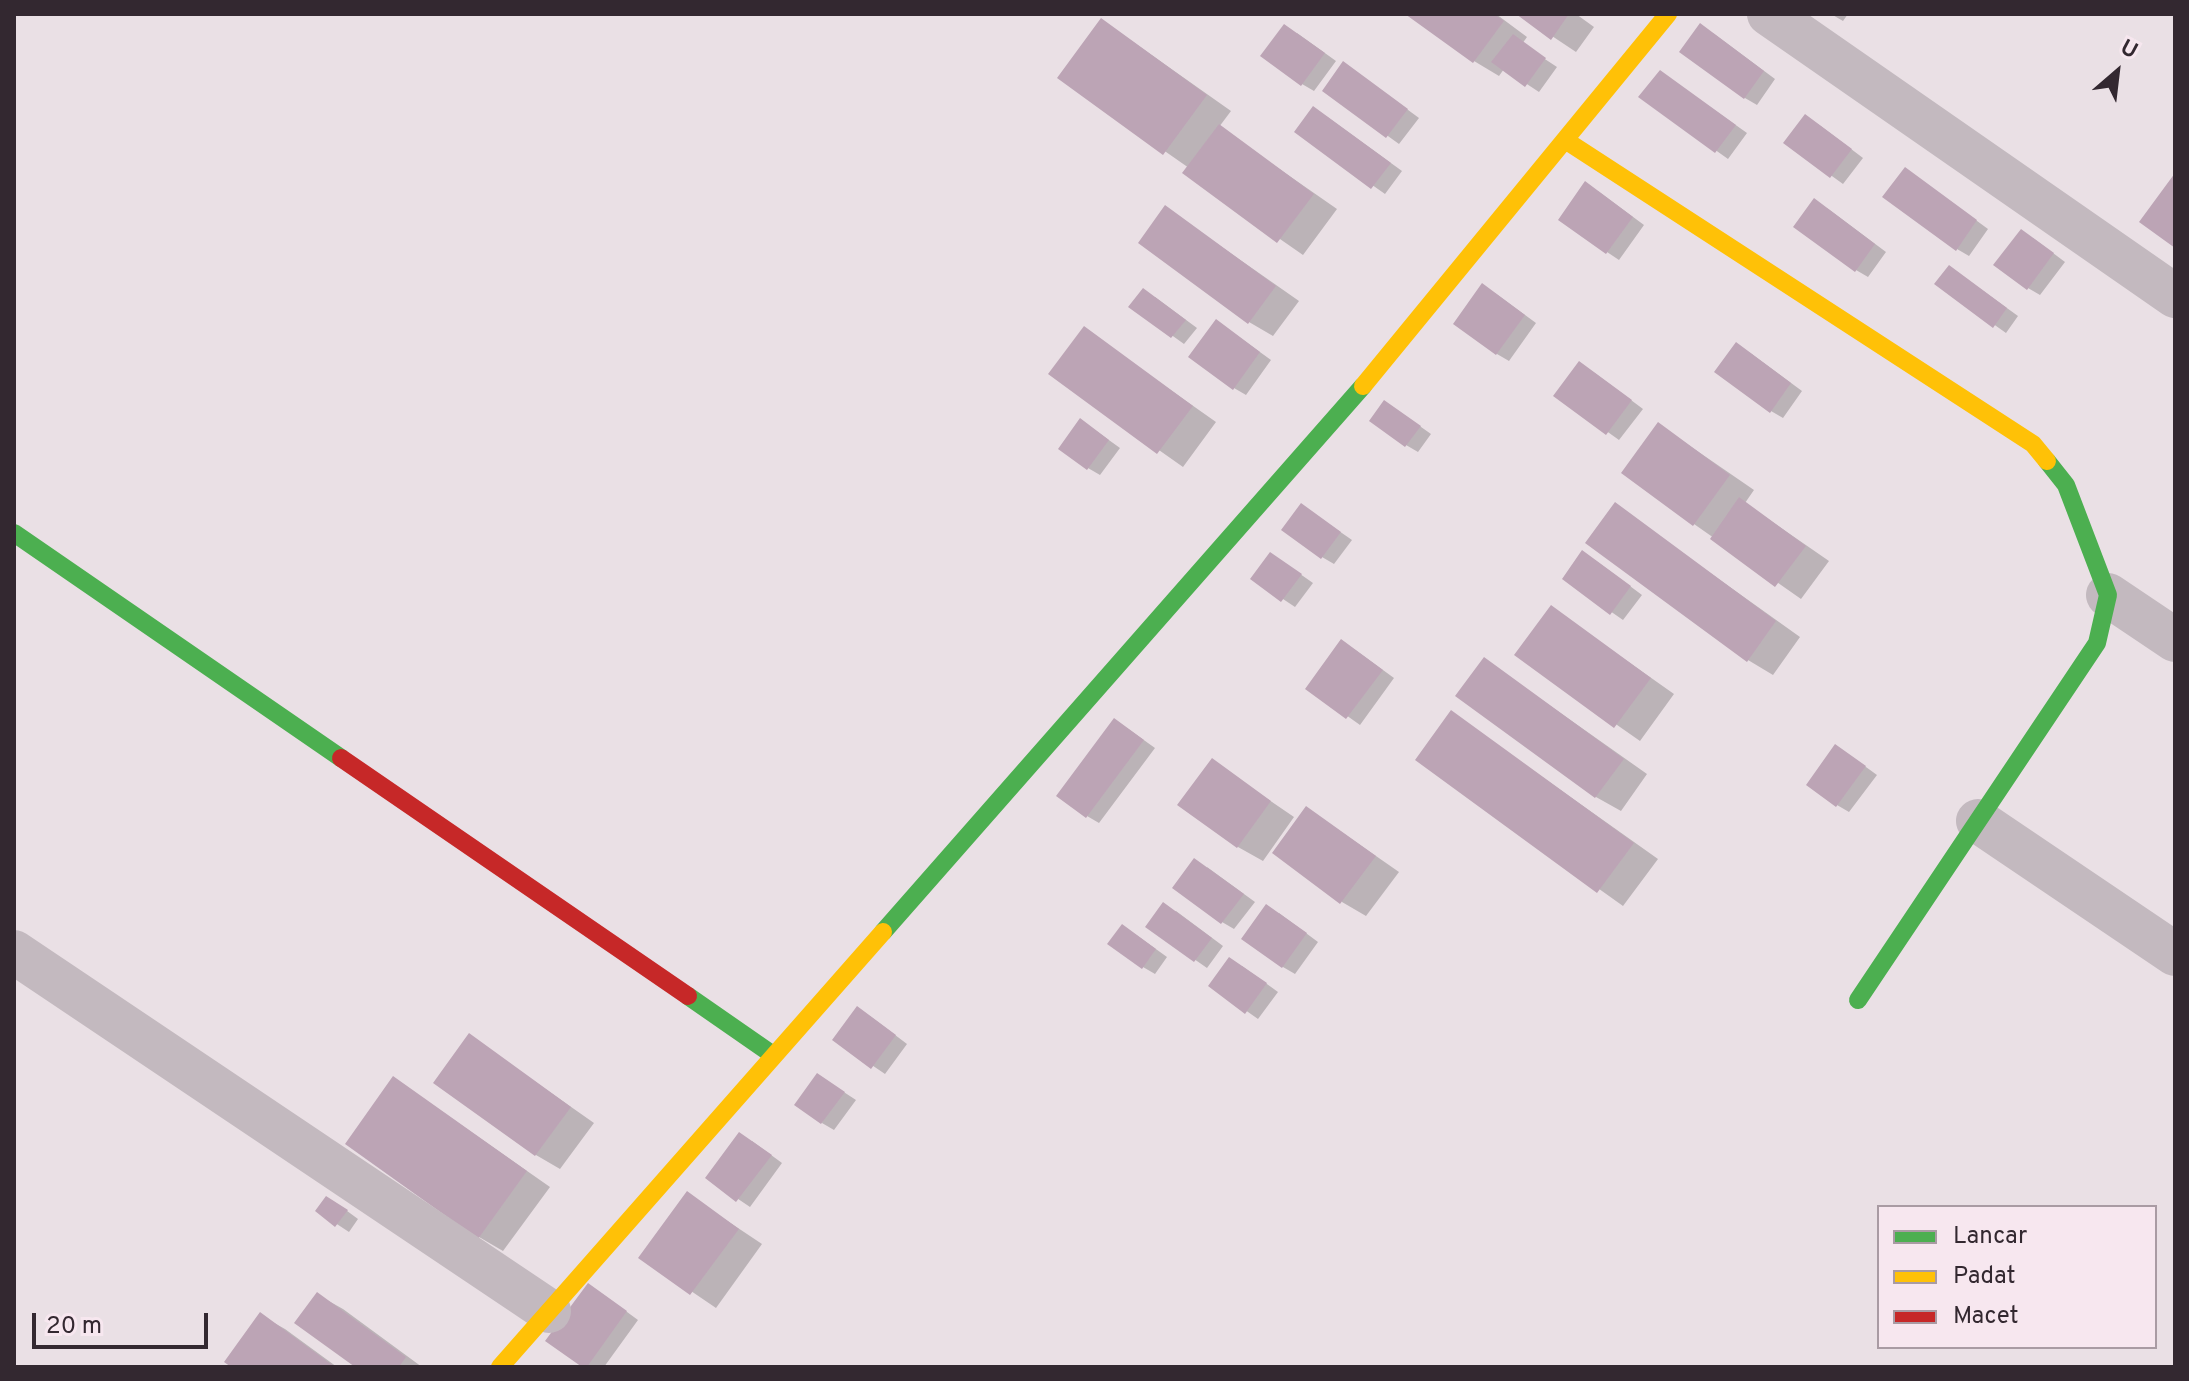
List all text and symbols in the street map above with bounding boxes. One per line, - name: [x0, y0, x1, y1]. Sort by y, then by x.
- north arrow: [2077, 32, 2157, 112]
- text: U: [2115, 35, 2142, 66]
- legend: [1877, 1205, 2157, 1349]
- text: Lancar: [1953, 1222, 2027, 1252]
- text: Padat: [1953, 1262, 2015, 1292]
- scale bar: [36, 1297, 212, 1347]
- text: Macet: [1953, 1302, 2019, 1332]
- text: 20 m: [46, 1312, 102, 1342]

